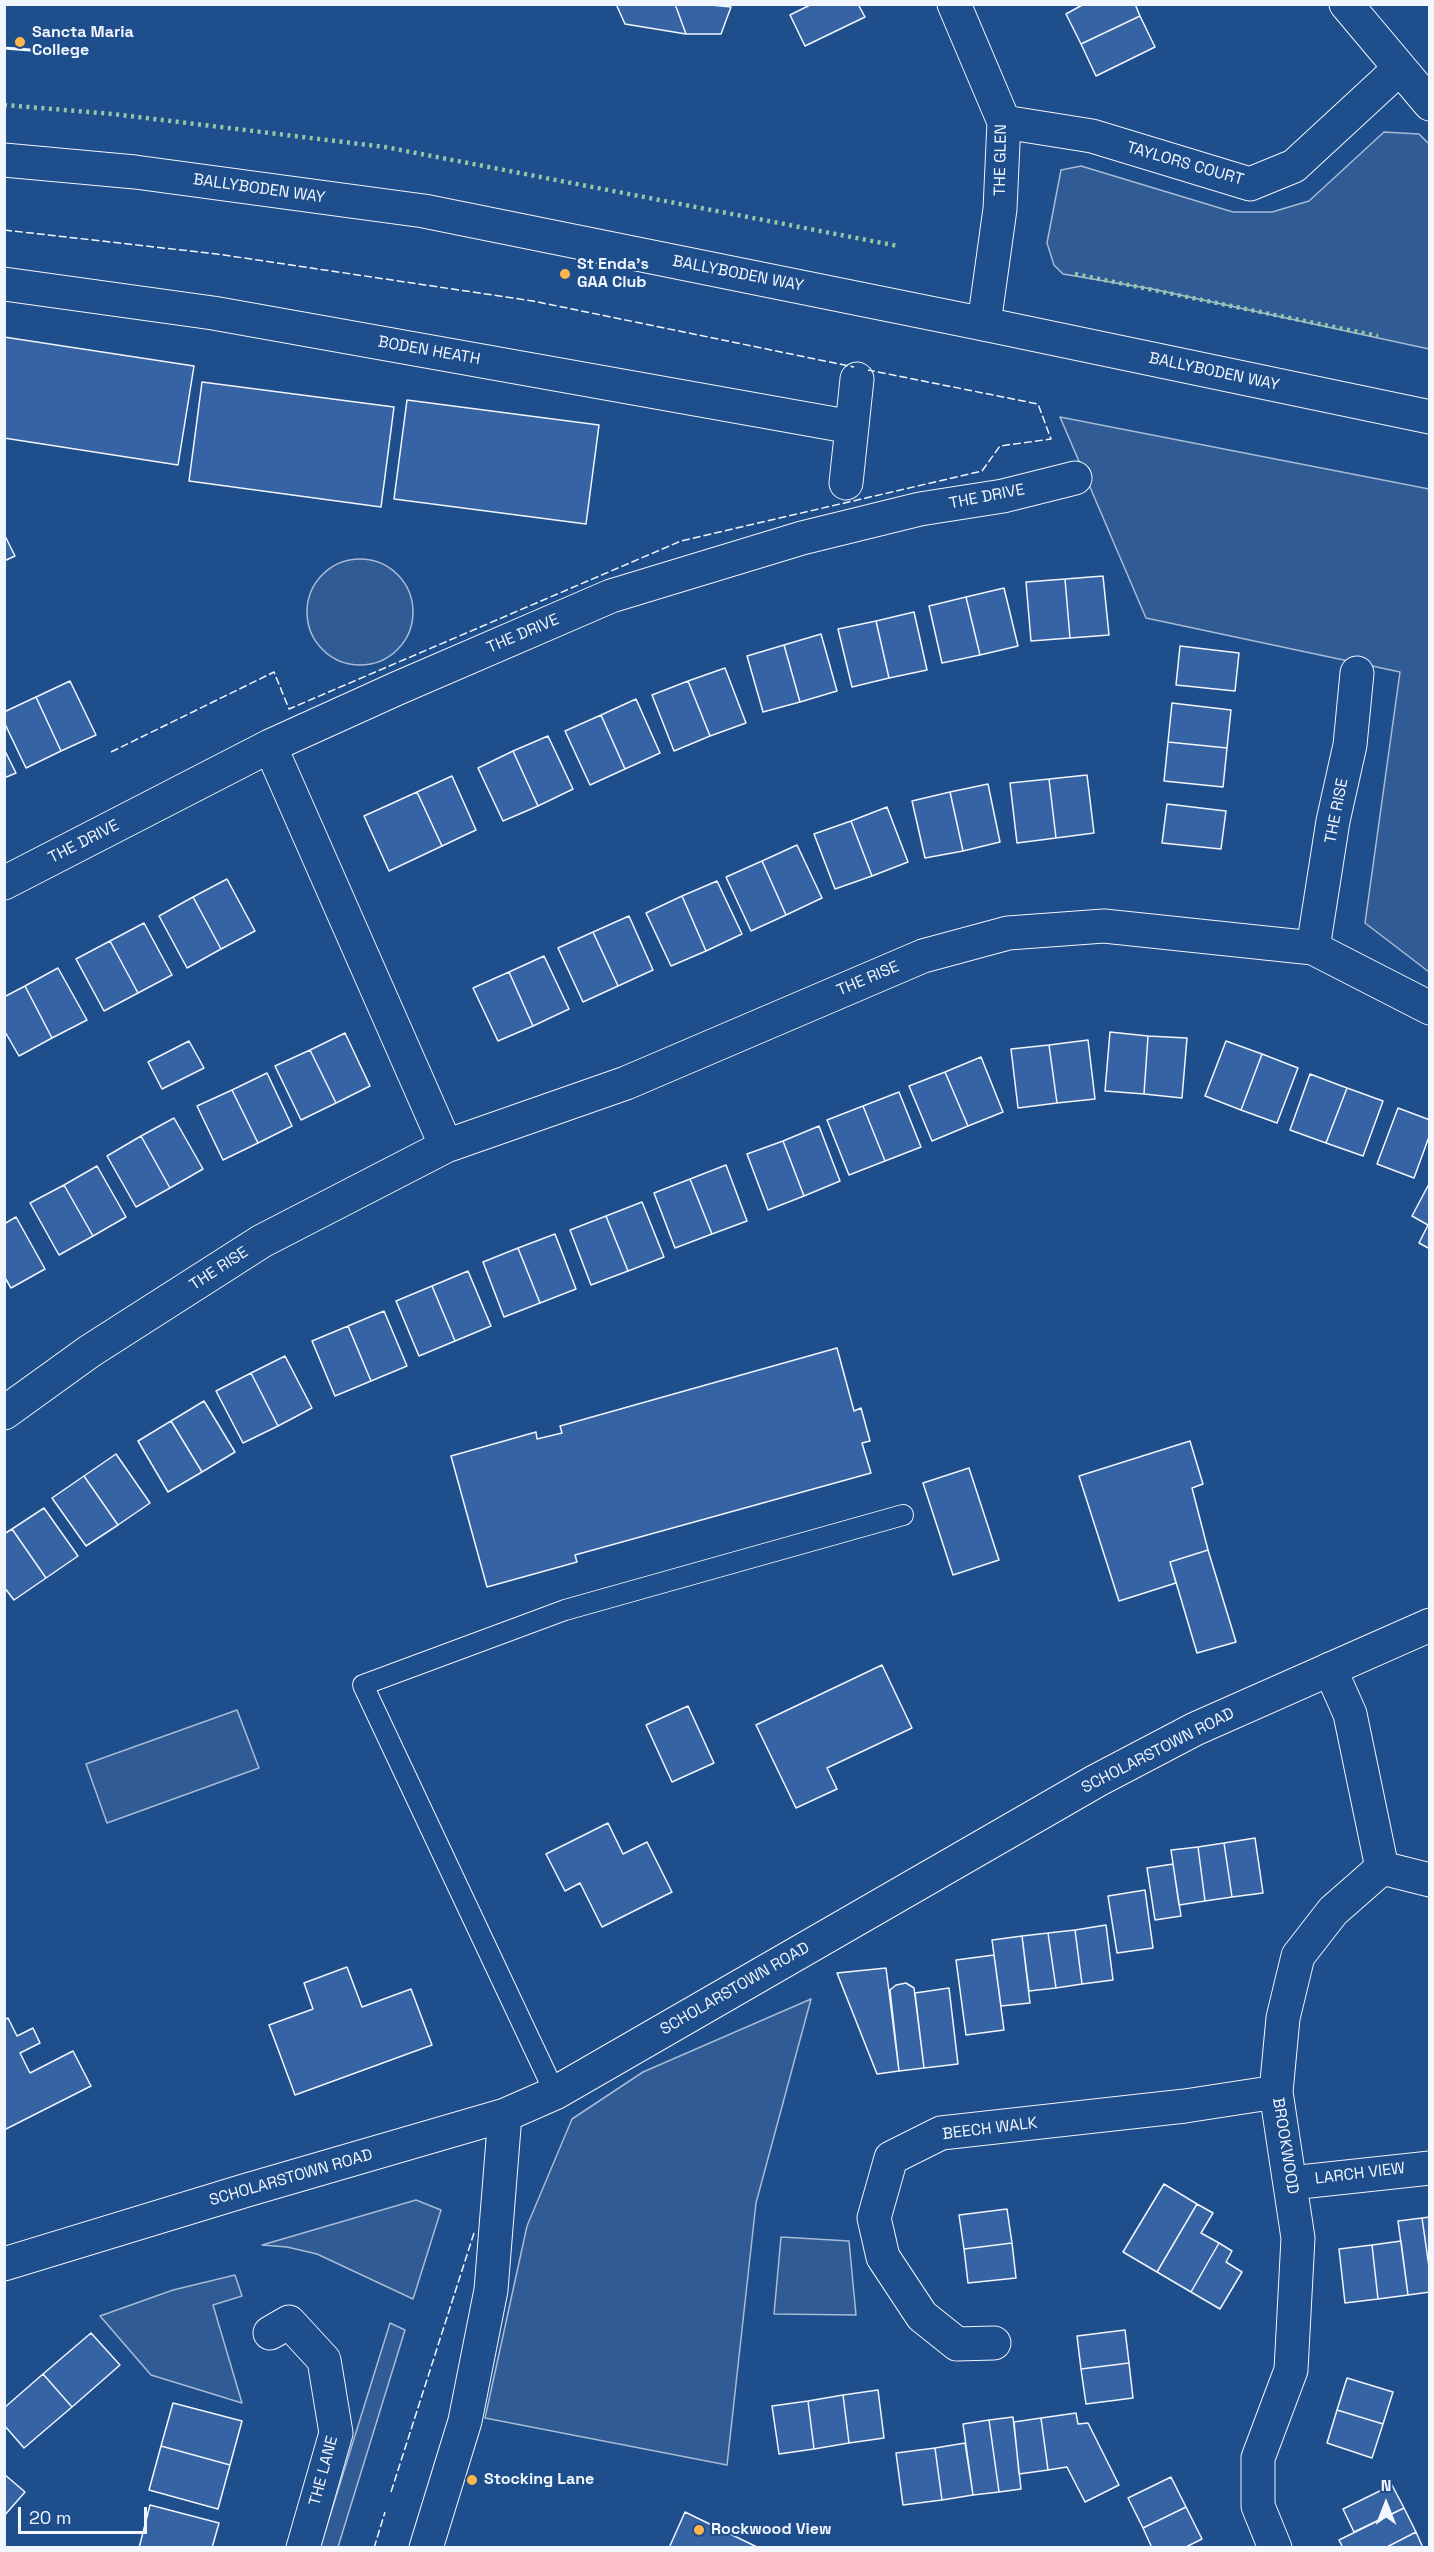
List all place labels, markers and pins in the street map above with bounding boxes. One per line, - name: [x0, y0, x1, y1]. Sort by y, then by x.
- place label: Sancta Maria College: [32, 23, 134, 61]
- marker: Sancta Maria College: [13, 35, 27, 49]
- place label: St Enda's GAA Club: [577, 255, 649, 293]
- marker: St Enda's GAA Club: [558, 267, 572, 281]
- place label: Stocking Lane: [484, 2470, 594, 2490]
- marker: Stocking Lane: [465, 2473, 479, 2487]
- place label: Rockwood View: [711, 2520, 832, 2540]
- marker: Rockwood View: [692, 2523, 706, 2537]

